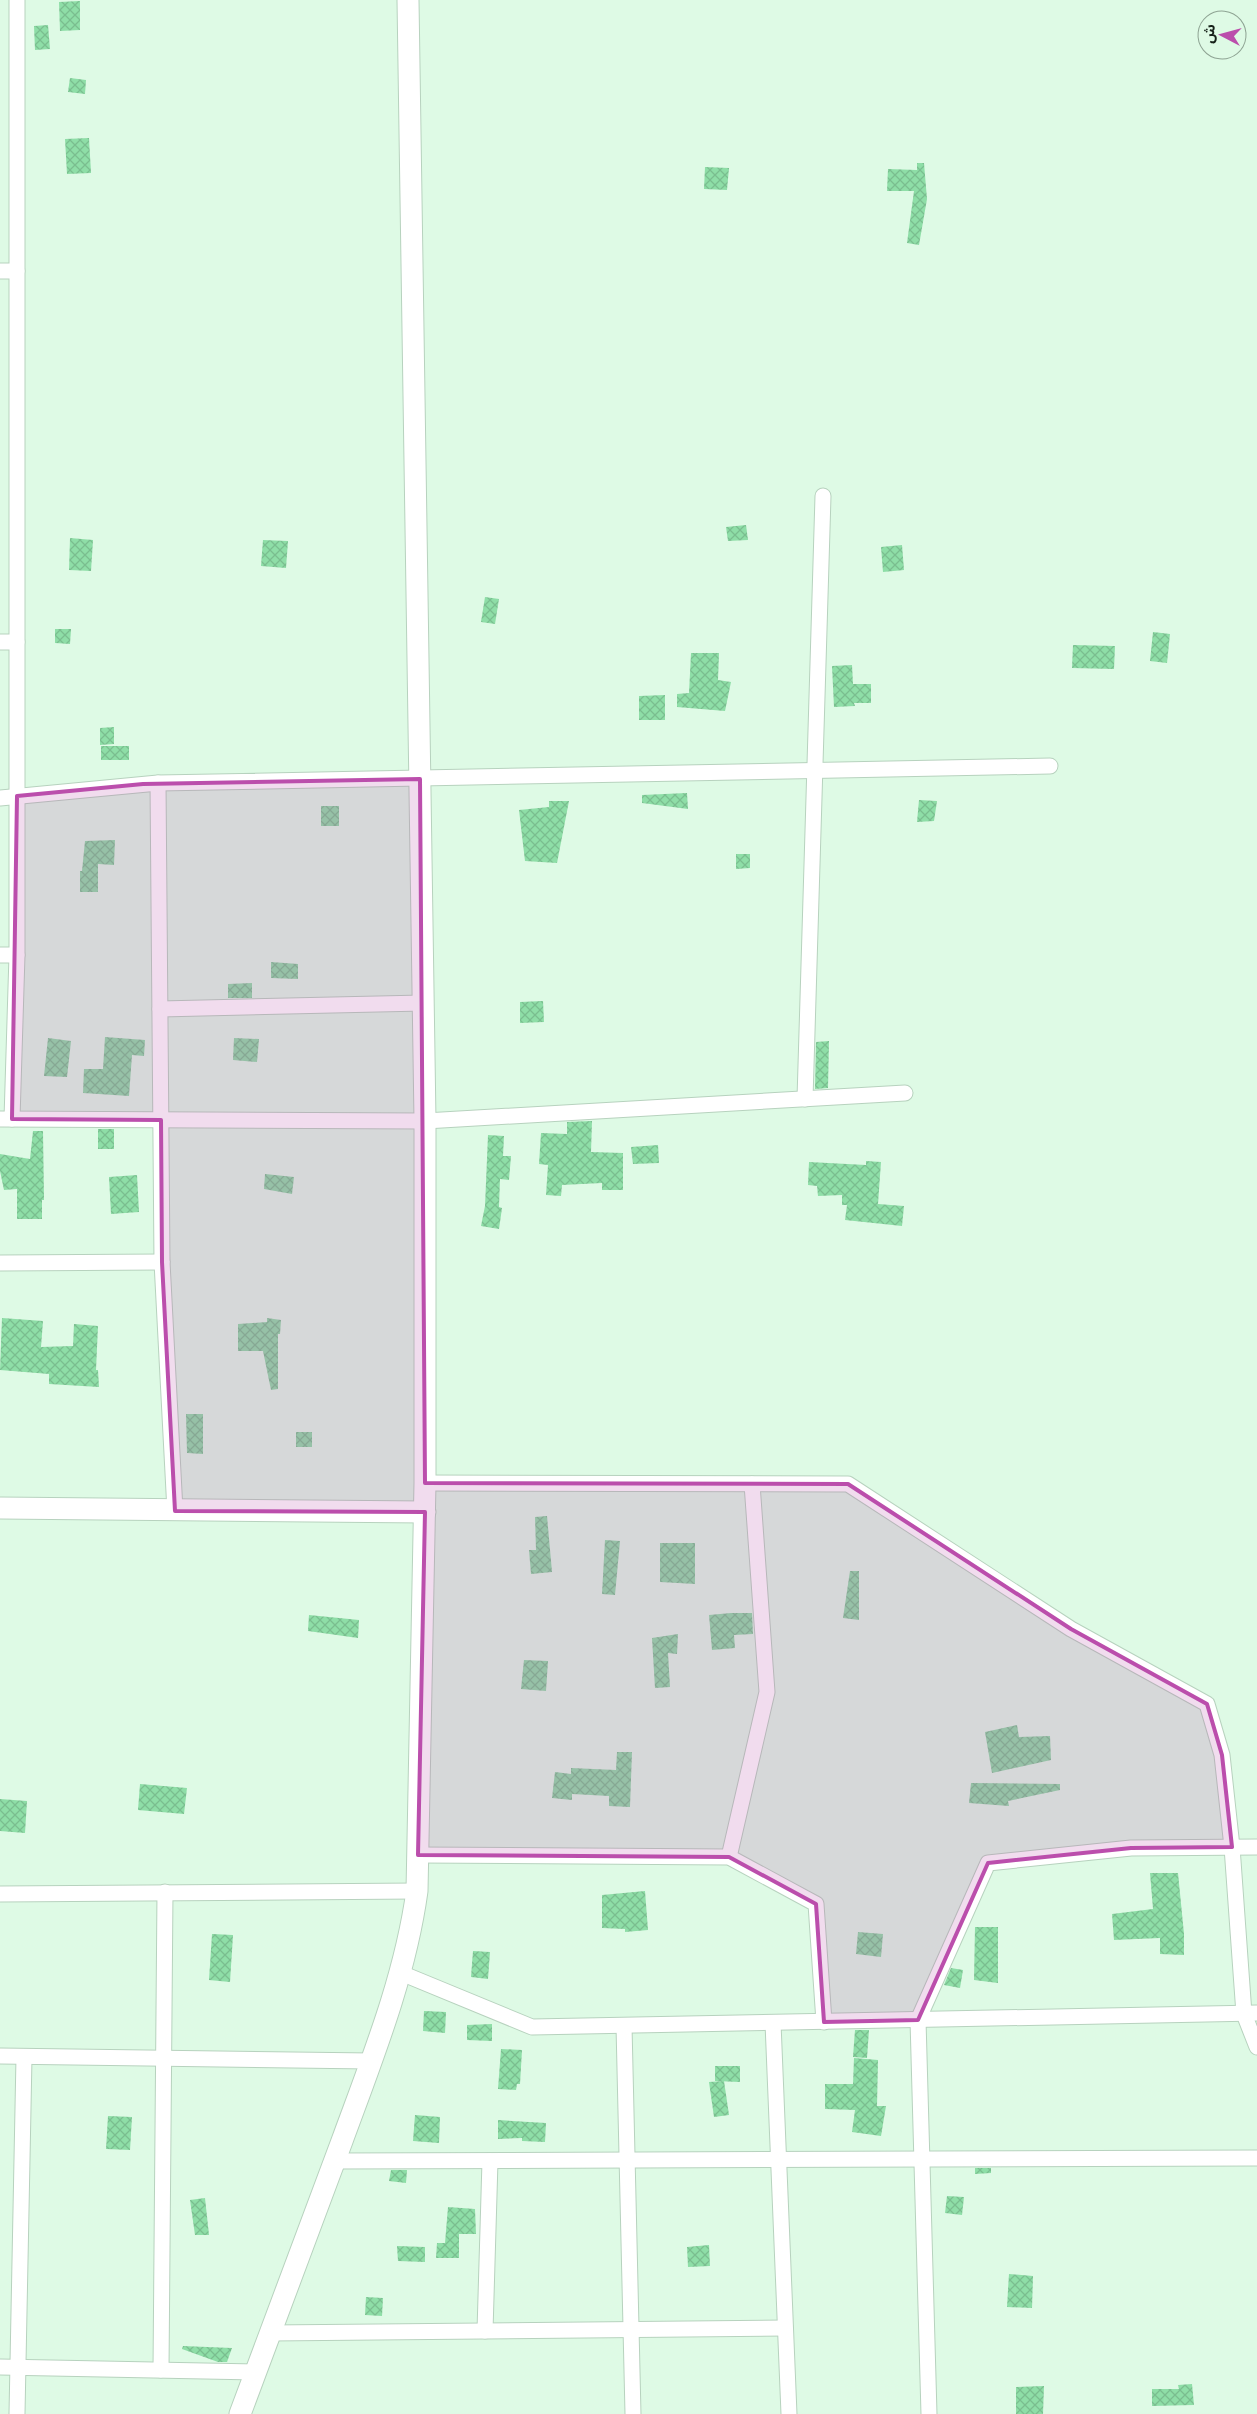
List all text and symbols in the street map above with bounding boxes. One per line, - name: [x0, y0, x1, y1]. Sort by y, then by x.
- north arrow: [1197, 10, 1247, 60]
- text: ش: [1200, 23, 1218, 44]

